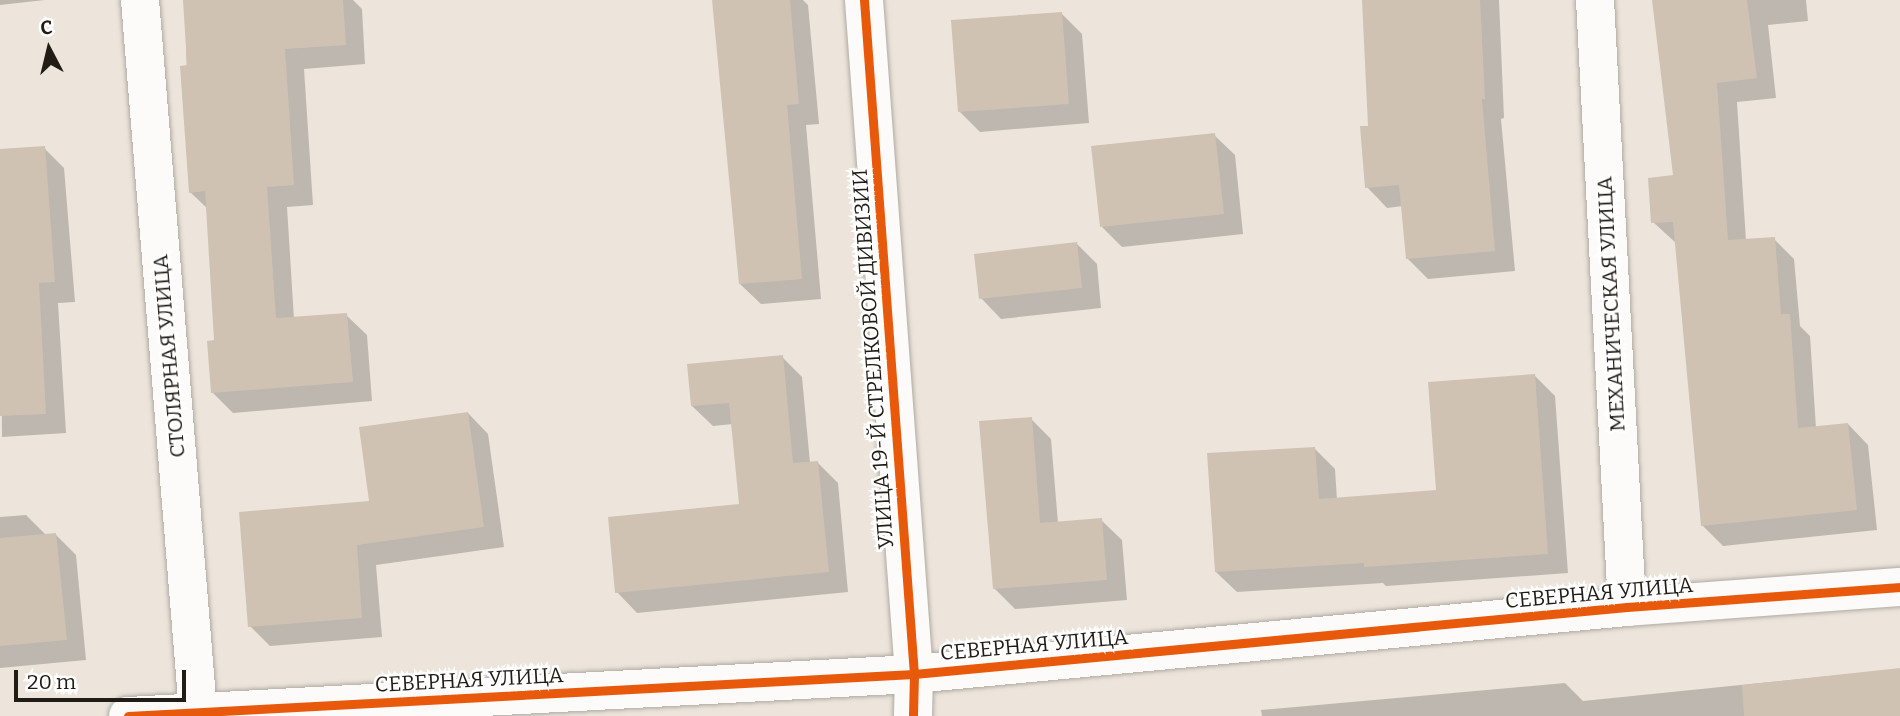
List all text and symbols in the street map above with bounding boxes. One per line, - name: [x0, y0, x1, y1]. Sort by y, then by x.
- north arrow: [14, 14, 84, 84]
- text: С: [39, 16, 54, 40]
- street label: УЛИЦА 19-Й СТРЕЛКОВОЙ ДИВИЗИИ: [847, 168, 899, 550]
- street label: МЕХАНИЧЕСКАЯ УЛИЦА: [1592, 176, 1630, 432]
- street label: СТОЛЯРНАЯ УЛИЦА: [148, 253, 190, 459]
- street label: СЕВЕРНАЯ УЛИЦА: [1504, 572, 1694, 614]
- street label: СЕВЕРНАЯ УЛИЦА: [939, 624, 1129, 666]
- scale bar: [18, 656, 189, 700]
- street label: СЕВЕРНАЯ УЛИЦА: [374, 662, 564, 698]
- text: 20 m: [27, 669, 76, 695]

